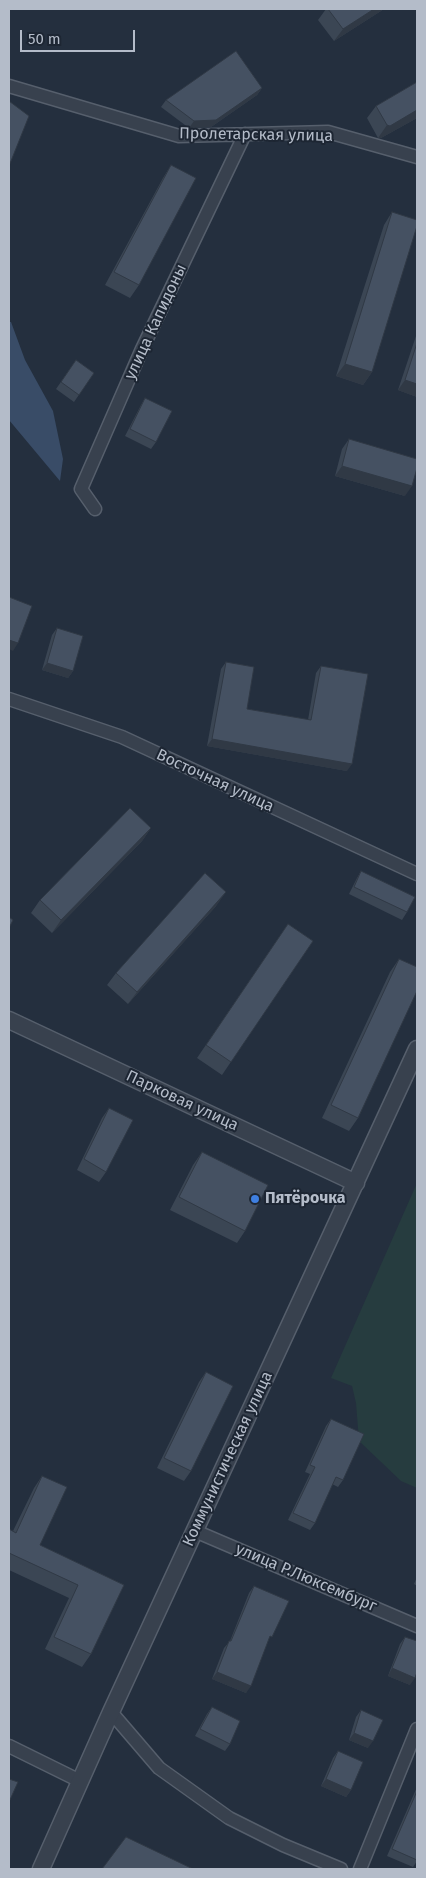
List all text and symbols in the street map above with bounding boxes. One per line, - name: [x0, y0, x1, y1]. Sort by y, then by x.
- scale bar: [22, 20, 138, 52]
- text: 50 m: [28, 30, 61, 48]
- street label: Пролетарская улица: [179, 124, 333, 146]
- street label: улица Капидоны: [121, 261, 191, 383]
- street label: Восточная улица: [153, 745, 277, 817]
- street label: Парковая улица: [123, 1067, 241, 1135]
- place label: Пятёрочка: [265, 1189, 346, 1209]
- marker: Пятёрочка: [249, 1193, 261, 1205]
- street label: Коммунистическая улица: [179, 1368, 277, 1550]
- street label: улица Р.Люксембург: [232, 1540, 380, 1616]

